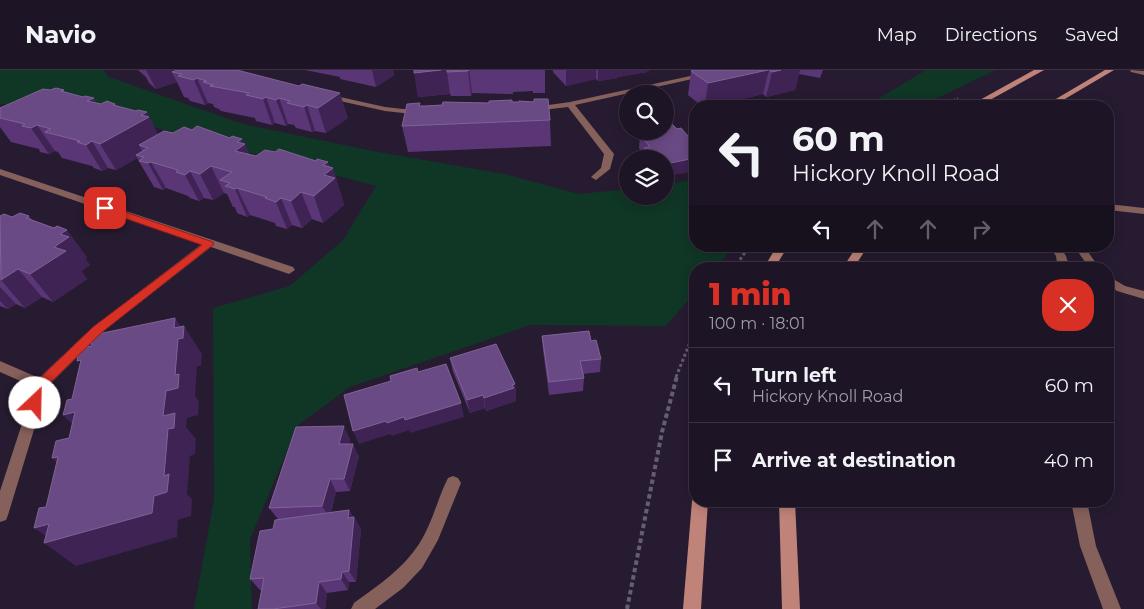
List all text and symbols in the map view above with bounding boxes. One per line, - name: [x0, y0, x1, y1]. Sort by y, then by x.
- text: Navio: [25, 20, 96, 49]
- text: Map: [877, 24, 917, 46]
- text: Directions: [945, 24, 1037, 46]
- text: Saved: [1065, 24, 1119, 46]
- map controls: [619, 85, 674, 205]
- button: search: [619, 85, 674, 140]
- text: 60 m: [792, 117, 885, 160]
- icon: left: [709, 120, 774, 185]
- button: layers: [619, 150, 674, 205]
- text: Hickory Knoll Road: [792, 160, 1000, 187]
- pin: [84, 187, 126, 229]
- icon: arrive: [91, 194, 119, 222]
- icon: left: [808, 215, 836, 243]
- icon: ahead: [861, 215, 889, 243]
- icon: ahead: [914, 215, 942, 243]
- icon: right: [967, 215, 995, 243]
- text: 1 min: [709, 276, 792, 313]
- button: close: [1042, 279, 1094, 331]
- text: 100 m · 18:01: [709, 314, 805, 333]
- text: Turn left: [752, 364, 837, 387]
- icon: left: [709, 371, 737, 399]
- text: 60 m: [1045, 374, 1094, 397]
- position arrow: [8, 376, 60, 428]
- text: Hickory Knoll Road: [752, 387, 903, 406]
- icon: arrive: [709, 446, 737, 474]
- text: Arrive at destination: [752, 449, 956, 472]
- text: 40 m: [1044, 449, 1094, 472]

